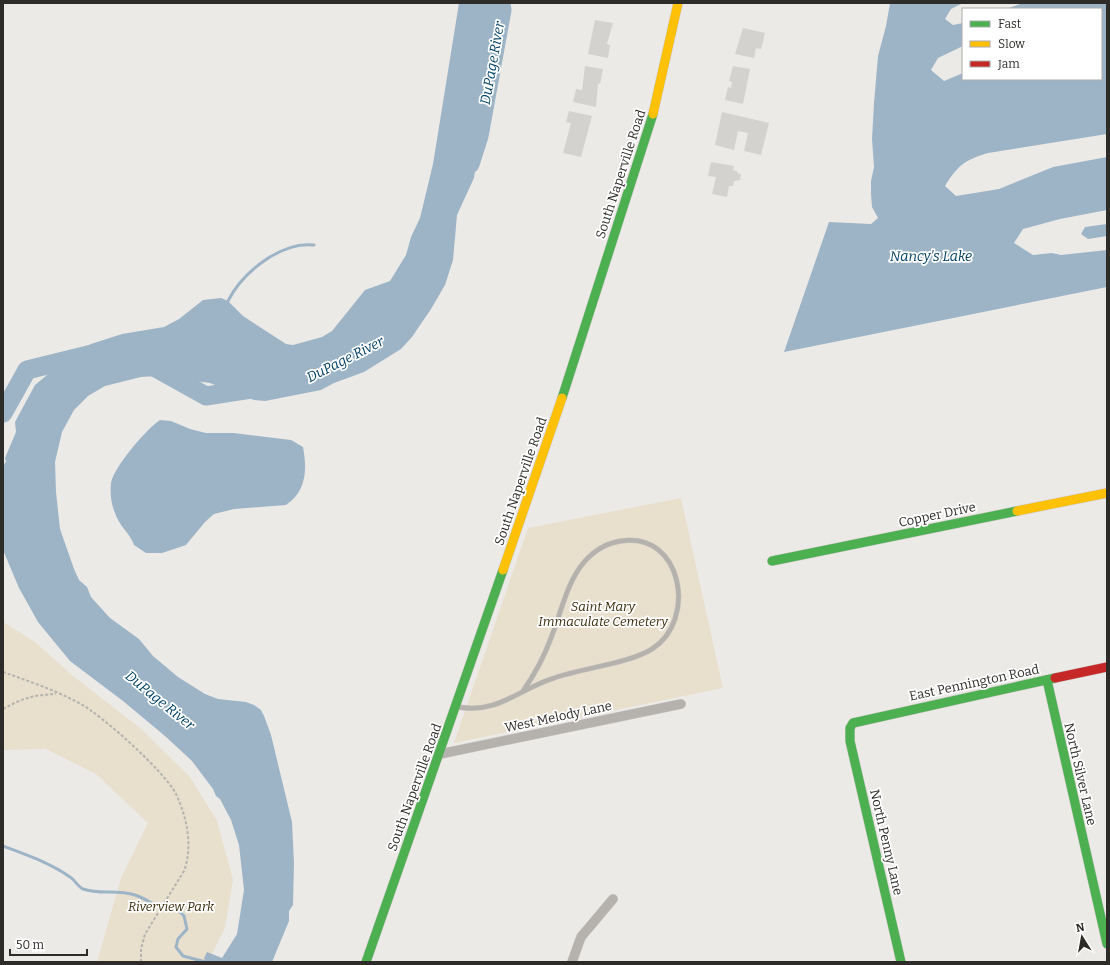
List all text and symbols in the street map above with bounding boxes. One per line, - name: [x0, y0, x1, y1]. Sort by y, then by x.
- legend: [962, 8, 1102, 80]
- text: Fast: [998, 17, 1022, 31]
- water label: DuPage River: [477, 19, 508, 106]
- text: Slow: [998, 37, 1025, 51]
- text: Jam: [997, 57, 1020, 71]
- street label: South Naperville Road: [593, 108, 649, 241]
- water label: Nancy's Lake: [890, 248, 972, 265]
- water label: DuPage River: [304, 332, 388, 386]
- street label: South Naperville Road: [491, 415, 550, 547]
- street label: Copper Drive: [897, 499, 977, 530]
- park label: Saint Mary Immaculate Cemetery: [538, 599, 669, 629]
- street label: East Pennington Road: [908, 661, 1041, 704]
- water label: DuPage River: [122, 667, 199, 734]
- street label: West Melody Lane: [503, 698, 613, 735]
- street label: South Naperville Road: [384, 721, 445, 853]
- street label: North Silver Lane: [1061, 721, 1100, 827]
- street label: North Penny Lane: [867, 788, 906, 897]
- park label: Riverview Park: [128, 899, 215, 914]
- north arrow: [1062, 917, 1102, 957]
- text: N: [1075, 920, 1086, 935]
- scale bar: [10, 931, 87, 957]
- text: 50 m: [16, 938, 45, 952]

